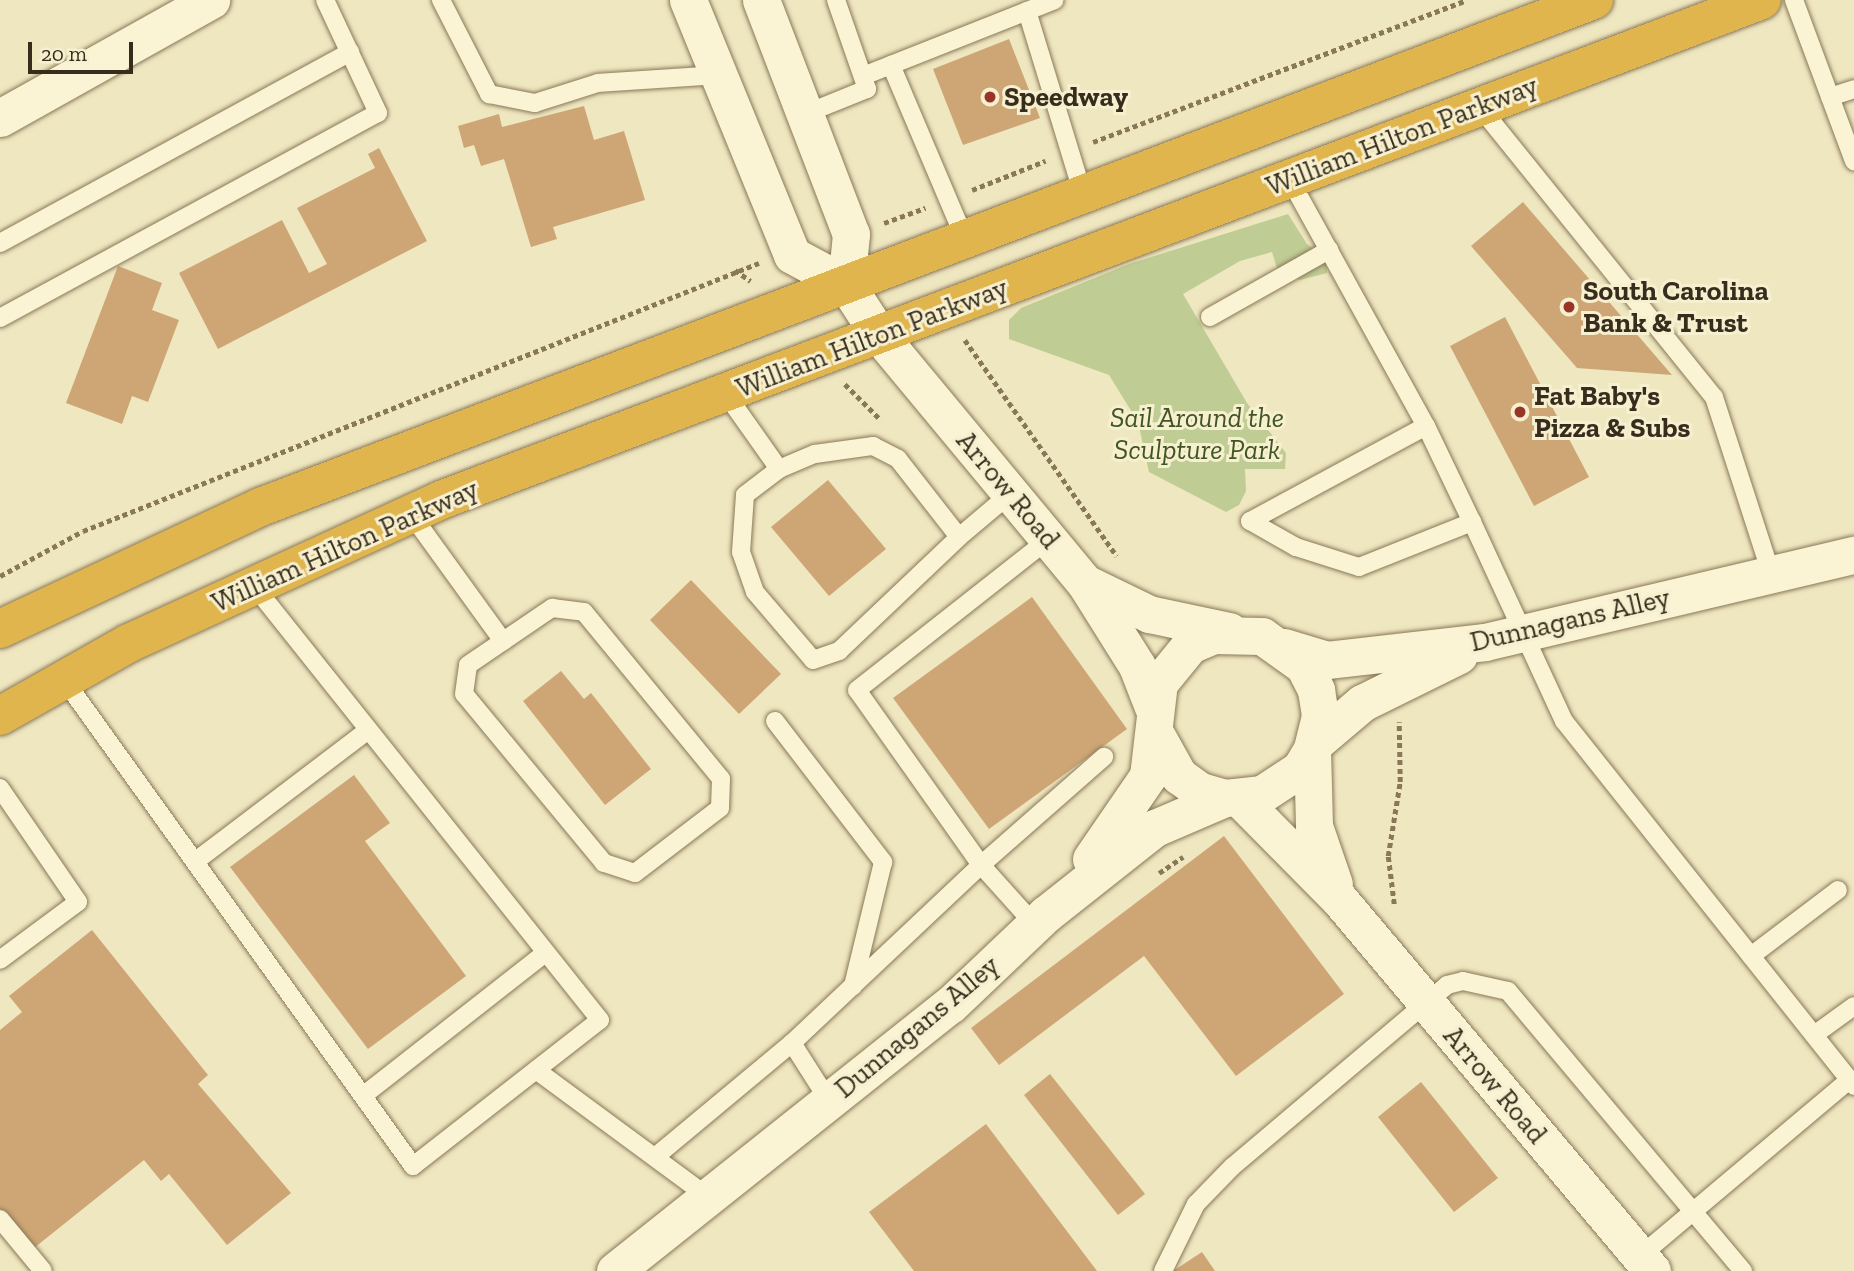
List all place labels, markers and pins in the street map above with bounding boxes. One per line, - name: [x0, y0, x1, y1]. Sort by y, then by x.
- place label: Speedway: [1004, 80, 1128, 114]
- marker: Speedway: [982, 89, 998, 105]
- place label: South Carolina Bank & Trust: [1583, 274, 1769, 340]
- marker: South Carolina Bank & Trust: [1561, 299, 1577, 315]
- place label: Fat Baby's Pizza & Subs: [1534, 379, 1690, 445]
- marker: Fat Baby's Pizza & Subs: [1512, 404, 1528, 420]

